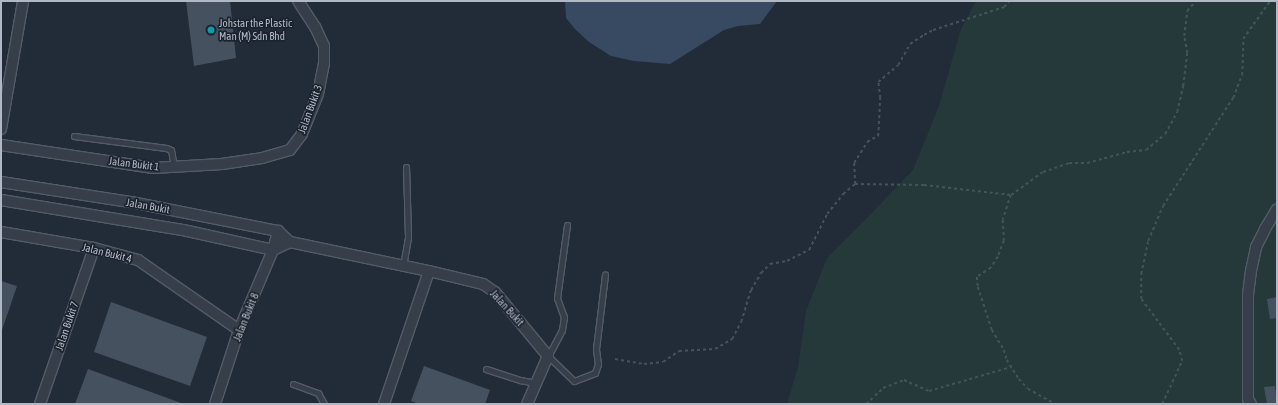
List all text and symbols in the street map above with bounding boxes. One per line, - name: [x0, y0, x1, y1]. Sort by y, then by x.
- place label: Johstar the Plastic Man (M) Sdn Bhd: [219, 17, 292, 43]
- marker: Johstar the Plastic Man (M) Sdn Bhd: [206, 25, 216, 35]
- street label: Jalan Bukit 3: [295, 83, 325, 135]
- street label: Jalan Bukit 1: [108, 154, 160, 174]
- street label: Jalan Bukit: [125, 196, 171, 216]
- street label: Jalan Bukit 4: [81, 240, 133, 266]
- street label: Jalan Bukit: [487, 287, 527, 329]
- street label: Jalan Bukit 8: [230, 291, 262, 343]
- street label: Jalan Bukit 7: [52, 300, 82, 352]

